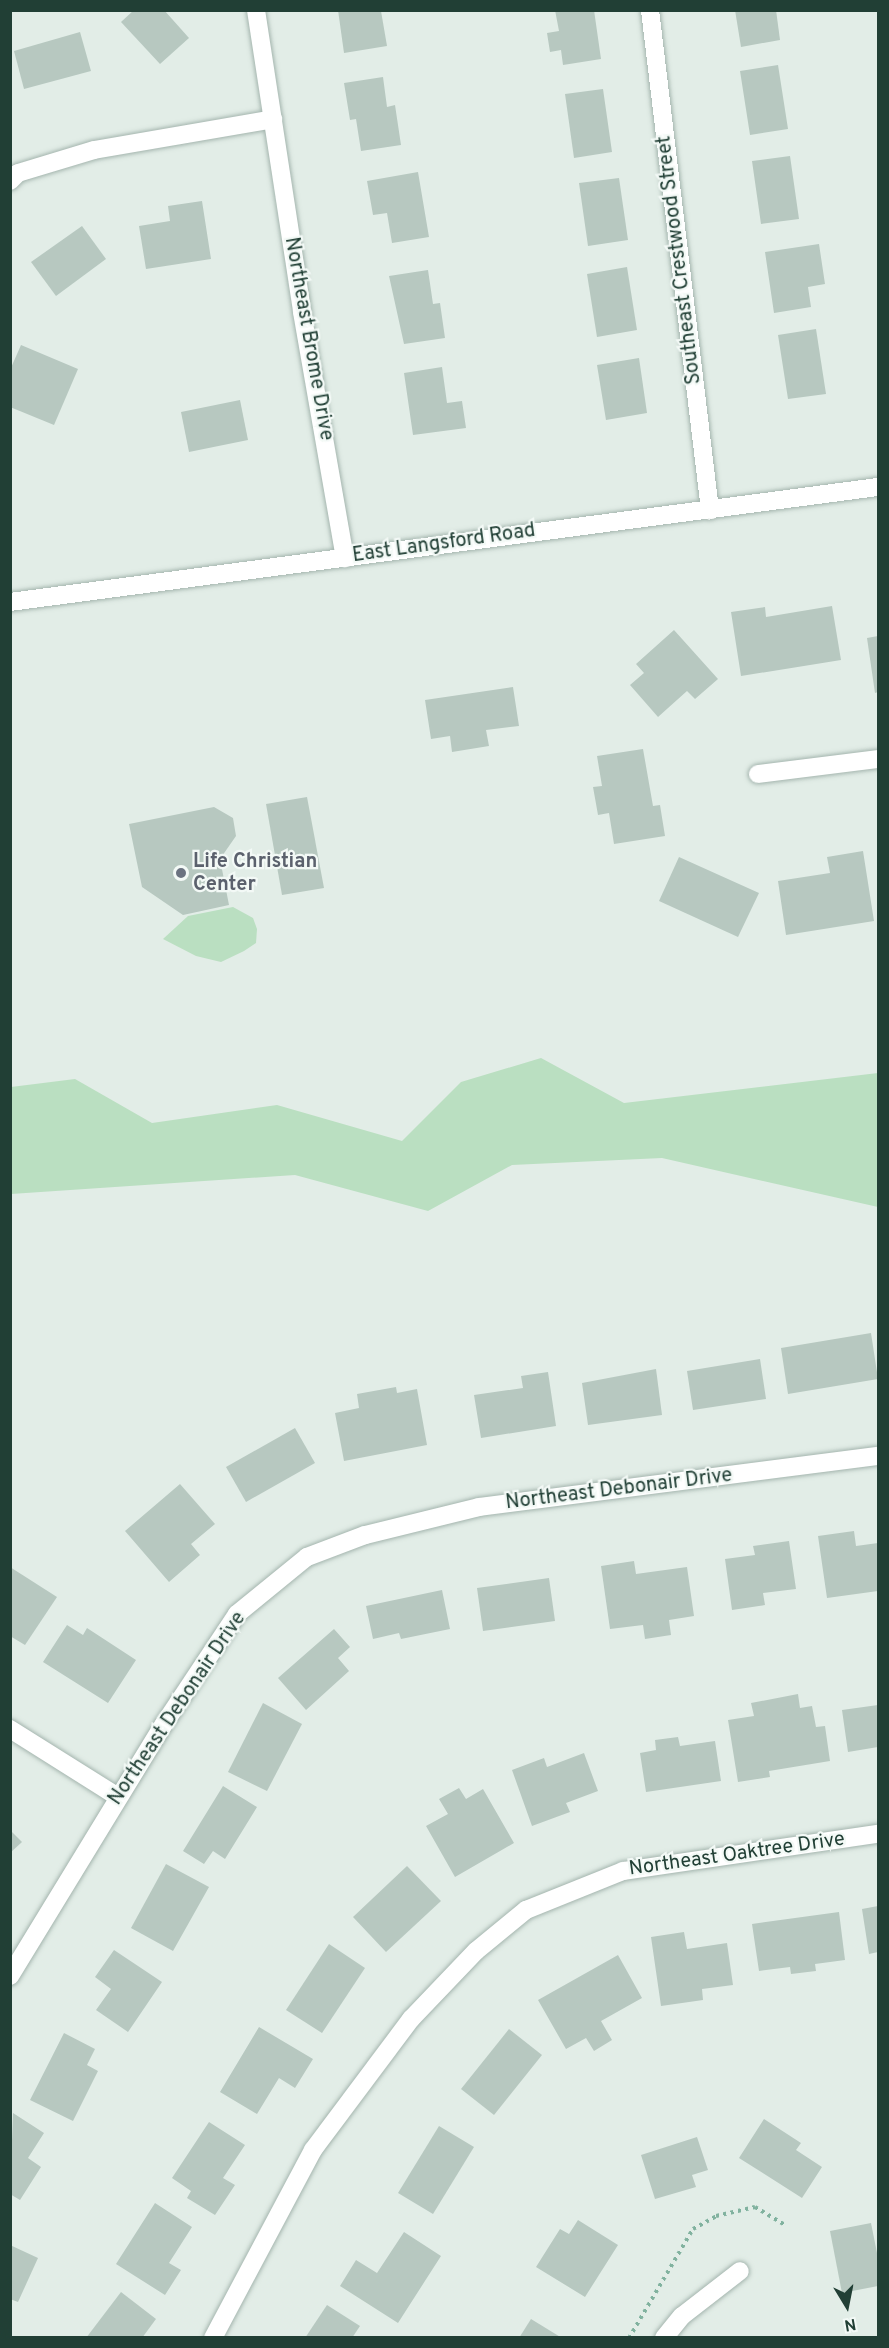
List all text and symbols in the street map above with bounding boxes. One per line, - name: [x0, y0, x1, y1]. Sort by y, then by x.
- street label: Southeast Crestwood Street: [653, 134, 707, 386]
- street label: Northeast Brome Drive: [278, 235, 338, 443]
- street label: East Langsford Road: [351, 519, 537, 569]
- place label: Life Christian Center: [193, 850, 317, 897]
- marker: Life Christian Center: [174, 866, 188, 880]
- street label: Northeast Debonair Drive: [504, 1464, 734, 1516]
- street label: Northeast Debonair Drive: [104, 1608, 252, 1810]
- street label: Northeast Oaktree Drive: [627, 1828, 847, 1882]
- north arrow: [817, 2276, 877, 2336]
- text: N: [843, 2313, 858, 2335]

